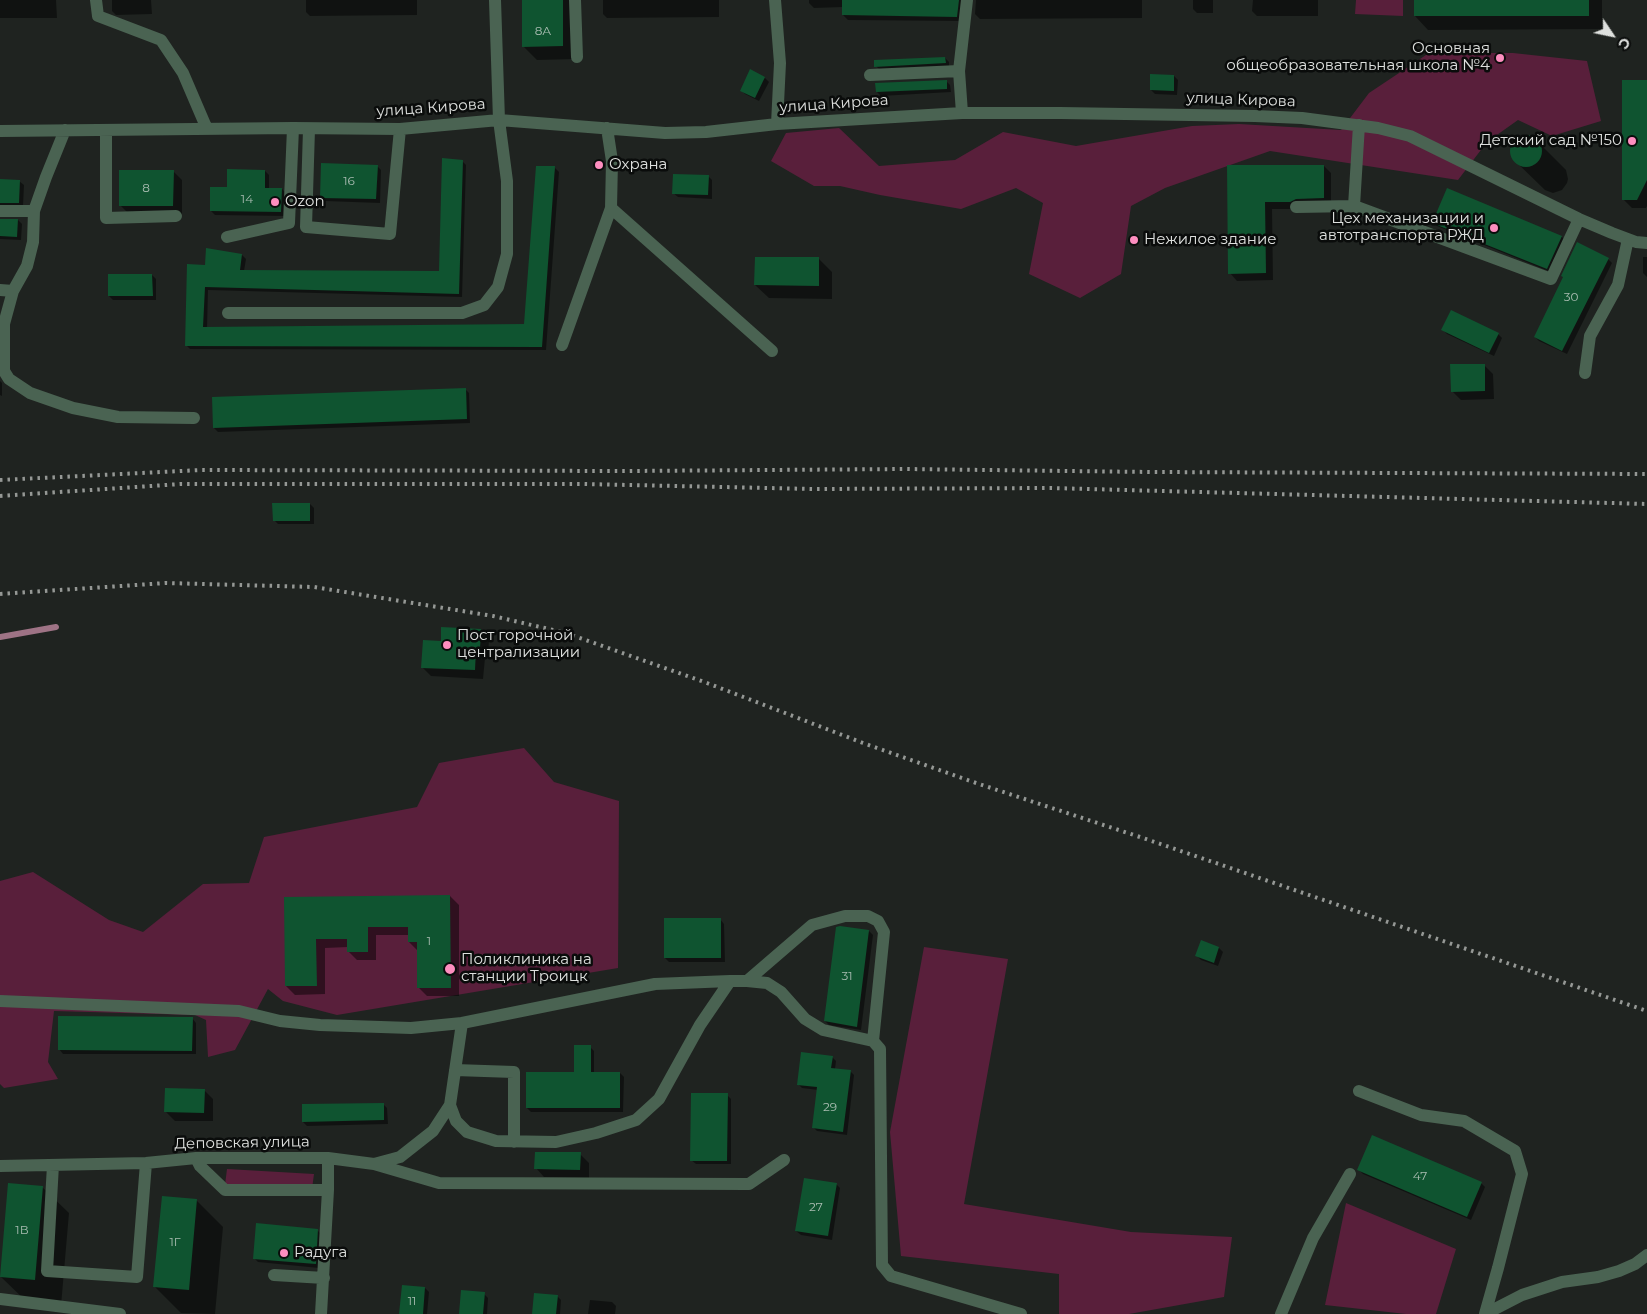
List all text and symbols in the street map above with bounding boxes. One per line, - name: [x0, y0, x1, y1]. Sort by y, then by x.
- north arrow: [1587, 10, 1637, 60]
- house number: 8А: [535, 24, 551, 38]
- text: С: [1614, 34, 1635, 53]
- place label: Основная общеобразовательная школа №4: [1226, 40, 1490, 75]
- marker: Основная общеобразовательная школа №4: [1494, 52, 1506, 64]
- street label: улица Кирова: [1186, 89, 1296, 111]
- street label: улица Кирова: [779, 91, 889, 117]
- street label: улица Кирова: [376, 95, 486, 121]
- place label: Детский сад №150: [1480, 132, 1622, 150]
- marker: Детский сад №150: [1626, 135, 1638, 147]
- place label: Охрана: [609, 156, 667, 174]
- marker: Охрана: [593, 159, 605, 171]
- house number: 16: [343, 174, 355, 188]
- house number: 8: [142, 181, 150, 195]
- house number: 14: [241, 192, 253, 206]
- place label: Ozon: [285, 193, 325, 211]
- marker: Ozon: [269, 196, 281, 208]
- place label: Цех механизации и автотранспорта РЖД: [1319, 210, 1484, 245]
- marker: Цех механизации и автотранспорта РЖД: [1488, 222, 1500, 234]
- place label: Нежилое здание: [1144, 231, 1277, 249]
- marker: Нежилое здание: [1128, 234, 1140, 246]
- house number: 30: [1564, 290, 1578, 304]
- place label: Пост горочной централизации: [457, 627, 580, 662]
- marker: Пост горочной централизации: [441, 639, 453, 651]
- house number: 1: [427, 934, 431, 948]
- place label: Поликлиника на станции Троицк: [461, 951, 592, 986]
- marker: Поликлиника на станции Троицк: [443, 962, 457, 976]
- house number: 31: [841, 969, 853, 983]
- house number: 29: [823, 1100, 837, 1114]
- street label: Деповская улица: [174, 1133, 310, 1153]
- house number: 47: [1413, 1169, 1427, 1183]
- house number: 27: [809, 1200, 823, 1214]
- house number: 1В: [15, 1223, 29, 1237]
- house number: 1Г: [169, 1235, 181, 1249]
- place label: Радуга: [294, 1244, 347, 1262]
- marker: Радуга: [278, 1247, 290, 1259]
- house number: 11: [408, 1294, 416, 1308]

